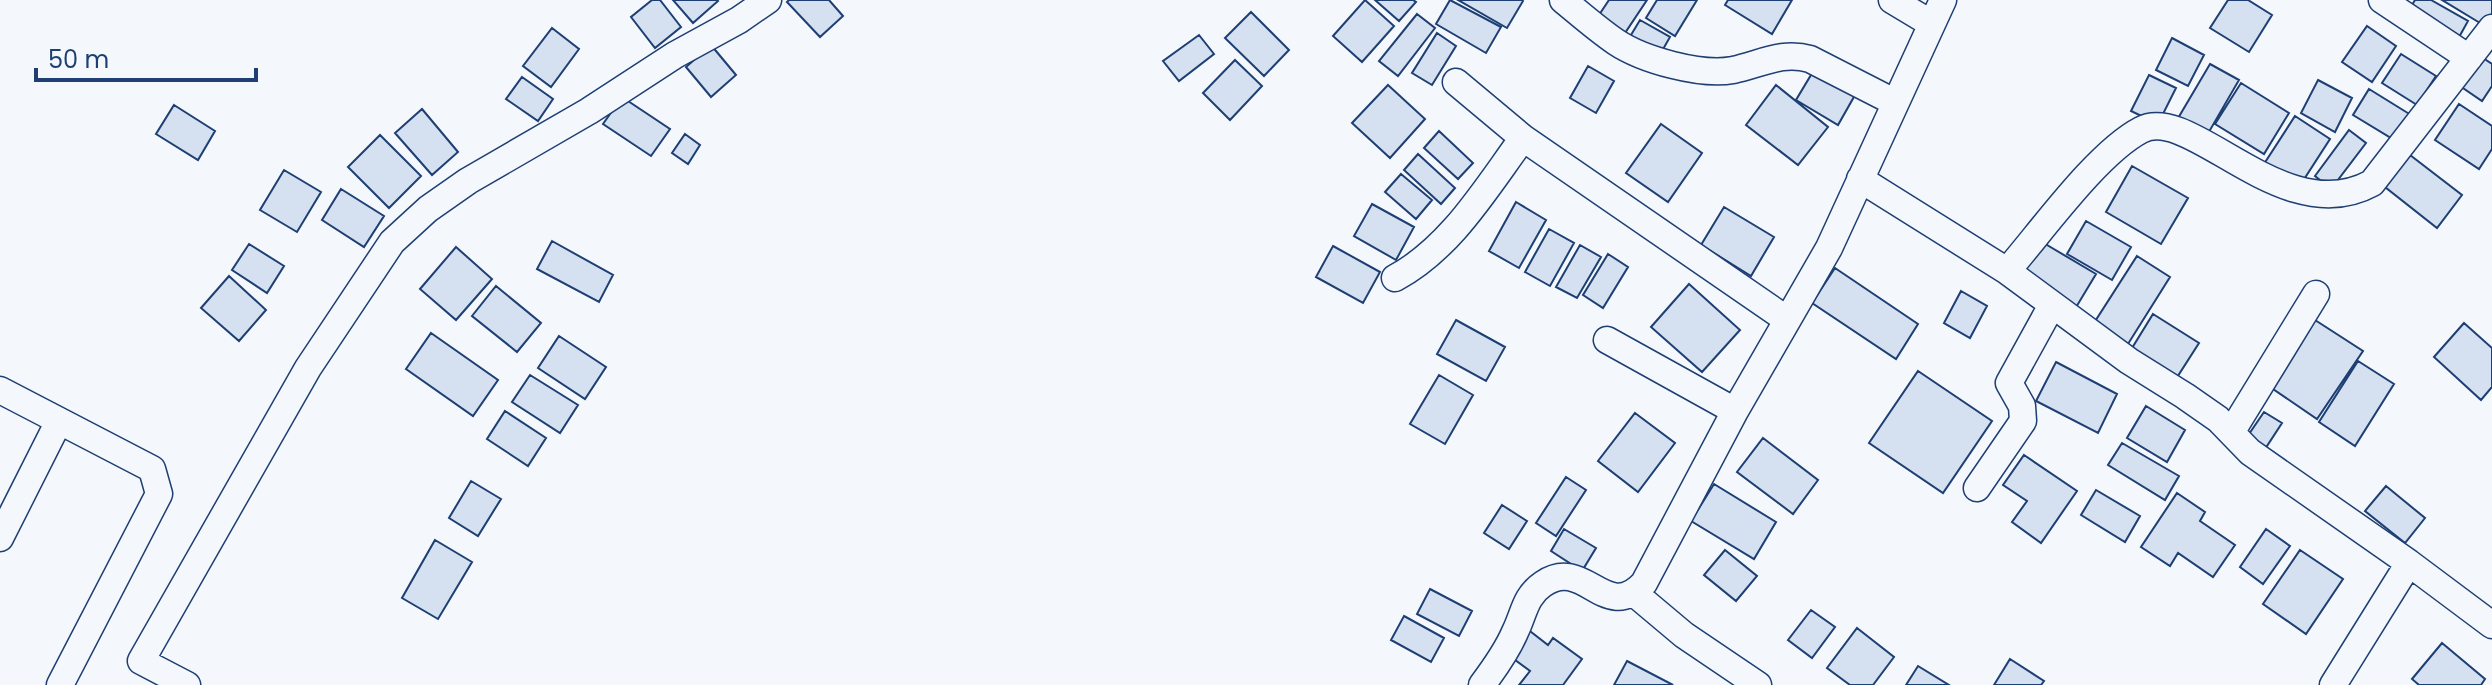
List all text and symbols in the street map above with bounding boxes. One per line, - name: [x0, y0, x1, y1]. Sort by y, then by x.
- scale bar: [36, 32, 256, 82]
- text: 50 m: [48, 43, 109, 76]

